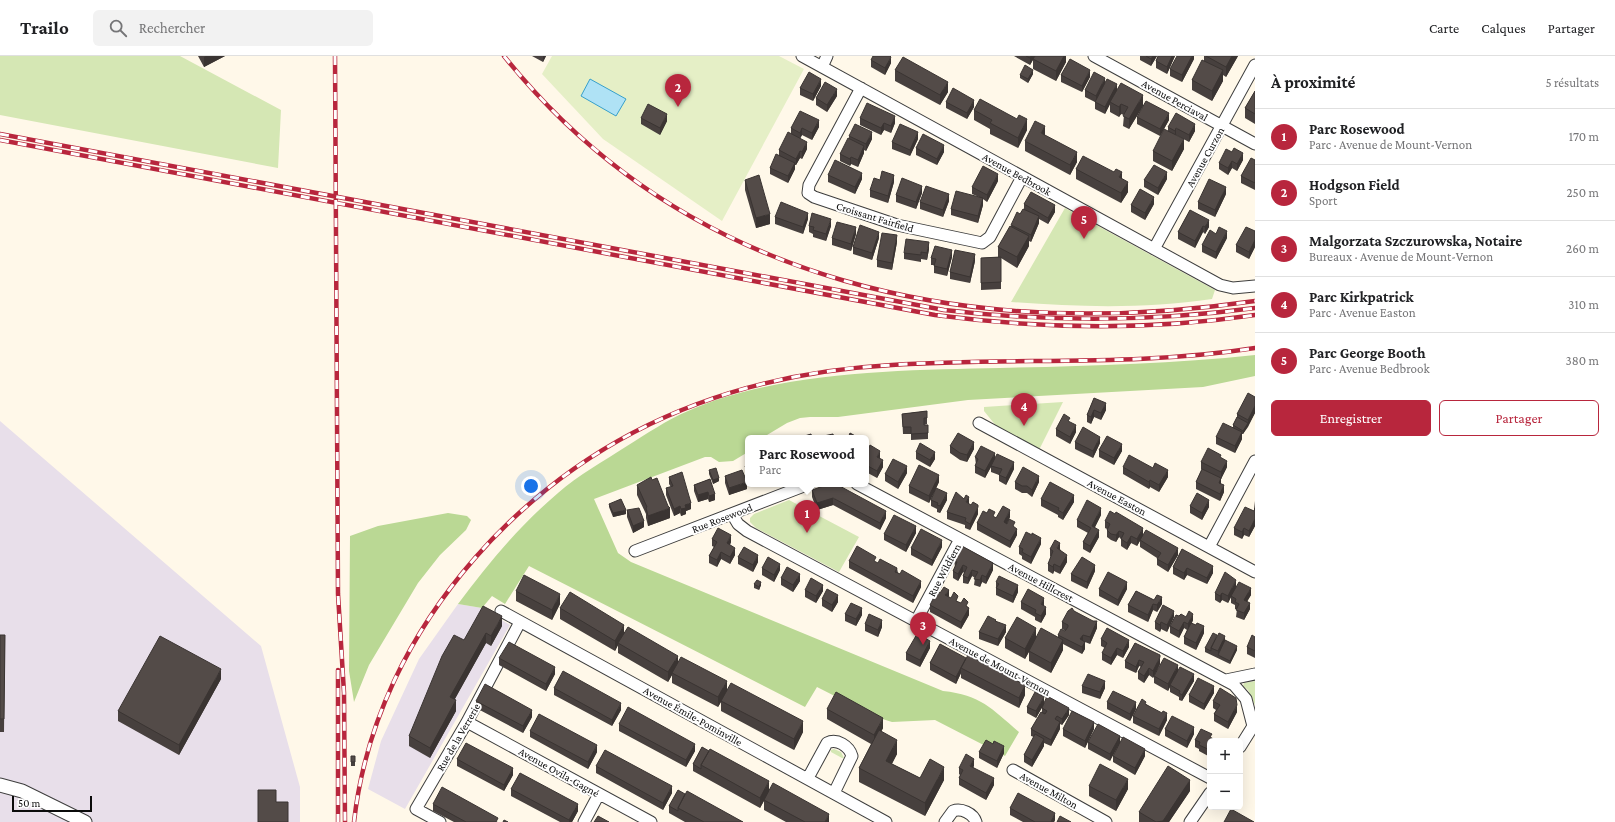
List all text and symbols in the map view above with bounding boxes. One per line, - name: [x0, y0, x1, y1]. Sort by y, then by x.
- search box: [93, 10, 373, 46]
- text: Trailo: [20, 17, 69, 38]
- icon: search: [107, 17, 129, 39]
- text: Rechercher: [139, 20, 205, 36]
- text: Carte: [1429, 20, 1459, 36]
- text: Calques: [1481, 20, 1526, 36]
- text: Partager: [1548, 20, 1595, 36]
- text: À proximité: [1271, 73, 1355, 92]
- pin: 2: [665, 74, 691, 107]
- text: 5 résultats: [1545, 75, 1599, 90]
- street label: Avenue Perciaval: [1140, 77, 1210, 123]
- text: Parc Rosewood: [1309, 121, 1405, 137]
- street label: Avenue Curzon: [1184, 125, 1226, 189]
- text: 1: [1282, 129, 1286, 144]
- text: 170 m: [1569, 129, 1599, 144]
- text: Parc · Avenue de Mount-Vernon: [1309, 137, 1472, 152]
- street label: Avenue Bedbrook: [981, 150, 1054, 198]
- text: Hodgson Field: [1309, 177, 1400, 193]
- text: 2: [1281, 185, 1287, 200]
- text: 250 m: [1566, 185, 1599, 200]
- text: Sport: [1309, 193, 1337, 208]
- street label: Croissant Fairfield: [835, 200, 915, 235]
- pin: 5: [1071, 206, 1097, 239]
- text: Malgorzata Szczurowska, Notaire: [1309, 233, 1522, 249]
- text: 3: [1281, 241, 1287, 256]
- text: 260 m: [1566, 241, 1599, 256]
- text: Bureaux · Avenue de Mount-Vernon: [1309, 249, 1493, 264]
- text: Parc Kirkpatrick: [1309, 289, 1414, 305]
- text: 4: [1280, 297, 1288, 312]
- text: 310 m: [1568, 297, 1599, 312]
- text: Parc · Avenue Easton: [1309, 305, 1416, 320]
- text: Parc George Booth: [1309, 345, 1426, 361]
- text: 5: [1281, 353, 1287, 368]
- text: 380 m: [1566, 353, 1599, 368]
- text: Parc · Avenue Bedbrook: [1309, 361, 1430, 376]
- pin: 4: [1011, 393, 1037, 426]
- button: Enregistrer: [1271, 400, 1431, 436]
- button: Partager: [1439, 400, 1599, 436]
- popup: [745, 435, 869, 487]
- text: Parc Rosewood: [759, 446, 855, 462]
- text: Parc: [759, 462, 781, 477]
- your location: [521, 476, 541, 496]
- street label: Avenue Easton: [1086, 476, 1148, 518]
- pin: 1: [794, 500, 820, 533]
- street label: Rue Rosewood: [690, 501, 754, 535]
- street label: Rue Wildfern: [925, 541, 963, 598]
- street label: Avenue Hillcrest: [1007, 560, 1076, 604]
- pin: 3: [910, 612, 936, 645]
- street label: Avenue de Mount-Vernon: [947, 634, 1053, 698]
- street label: Avenue Émile-Pominville: [642, 684, 745, 748]
- street label: Rue de la Verrerie: [434, 701, 482, 773]
- map controls: [1207, 738, 1243, 810]
- button: +: [1207, 738, 1243, 774]
- street label: Avenue Ovila-Gagné: [516, 745, 601, 800]
- street label: Avenue Milton: [1018, 769, 1080, 811]
- button: −: [1207, 774, 1243, 810]
- scale bar: [12, 794, 92, 813]
- text: 50 m: [18, 797, 40, 809]

